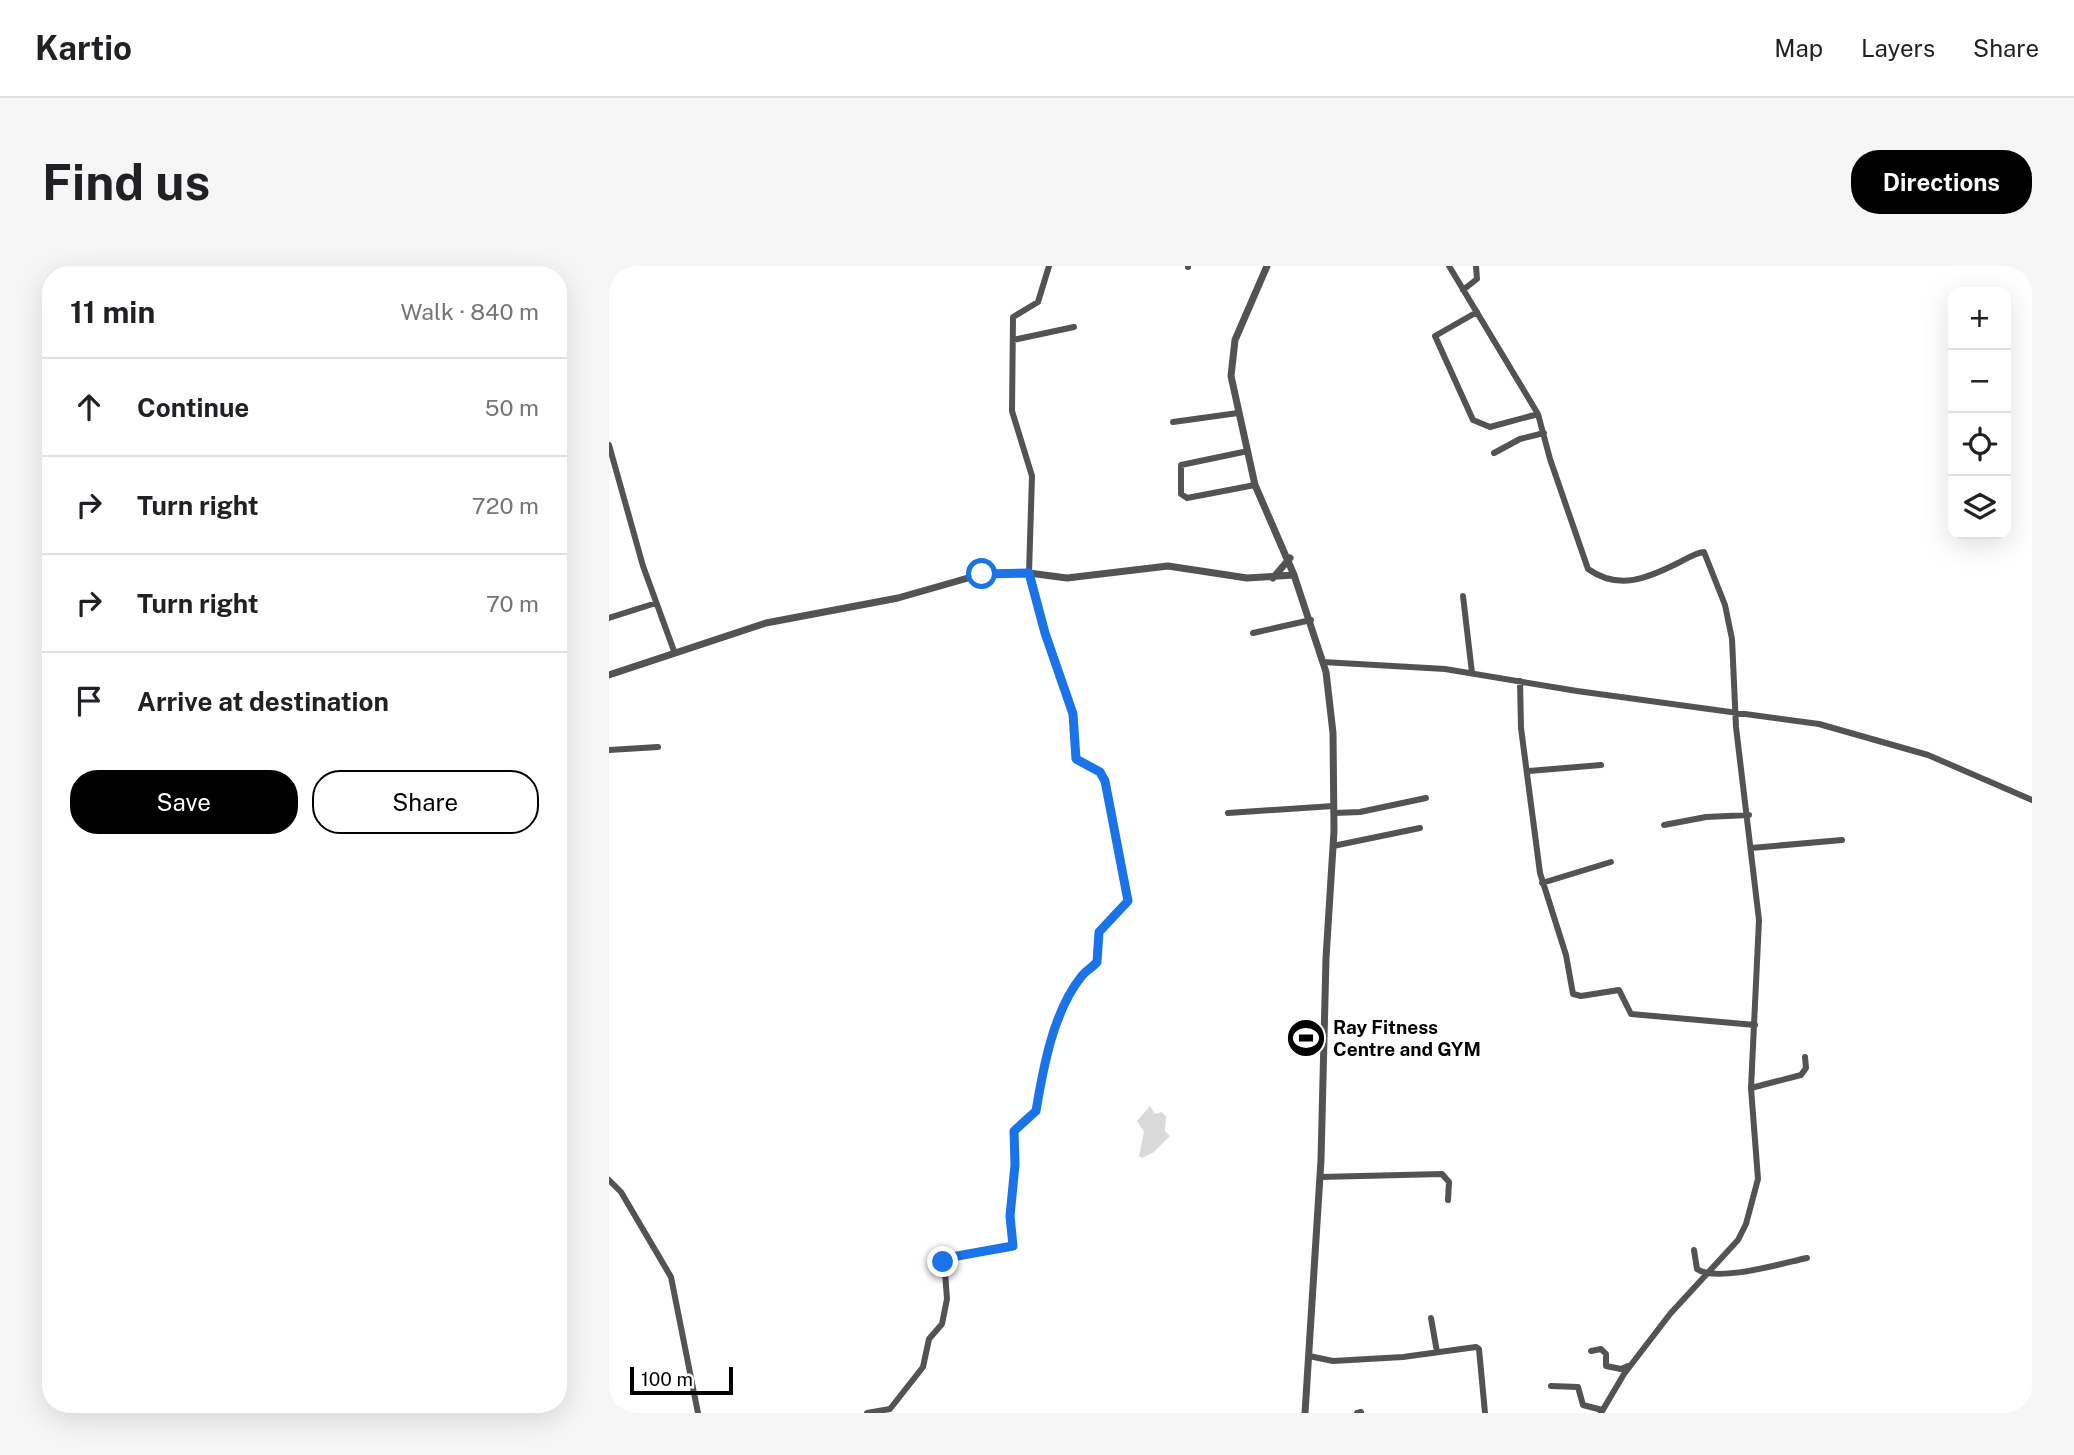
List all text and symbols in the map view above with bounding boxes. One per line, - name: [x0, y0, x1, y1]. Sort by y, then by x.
- text: Kartio: [35, 29, 132, 67]
- text: Map: [1774, 34, 1823, 62]
- text: Layers: [1861, 34, 1935, 62]
- text: Share: [1973, 34, 2039, 62]
- button: Directions: [1851, 150, 2032, 214]
- text: Find us: [42, 153, 210, 211]
- map controls: [1948, 287, 2011, 539]
- button: +: [1948, 287, 2011, 350]
- text: 11 min: [70, 294, 155, 330]
- text: Walk · 840 m: [400, 298, 539, 325]
- button: −: [1948, 350, 2011, 413]
- icon: ahead: [70, 388, 108, 426]
- text: Continue: [137, 392, 249, 423]
- text: 50 m: [485, 394, 539, 421]
- button: locate: [1948, 413, 2011, 476]
- button: layers: [1948, 476, 2011, 539]
- icon: right: [70, 486, 108, 524]
- text: Turn right: [137, 490, 259, 521]
- text: 720 m: [472, 492, 539, 519]
- route start: [966, 558, 997, 589]
- icon: right: [70, 584, 108, 622]
- text: Turn right: [137, 588, 259, 619]
- text: 70 m: [486, 590, 539, 617]
- icon: arrive: [70, 682, 108, 720]
- text: Arrive at destination: [137, 686, 389, 717]
- button: Save: [70, 770, 298, 834]
- button: Share: [312, 770, 539, 834]
- place label: Ray Fitness Centre and GYM: [1333, 1016, 1481, 1060]
- sports icon: Ray Fitness Centre and GYM: [1285, 1017, 1327, 1059]
- route end: [927, 1246, 958, 1277]
- scale bar: [630, 1364, 733, 1396]
- text: 100 m: [641, 1368, 693, 1390]

